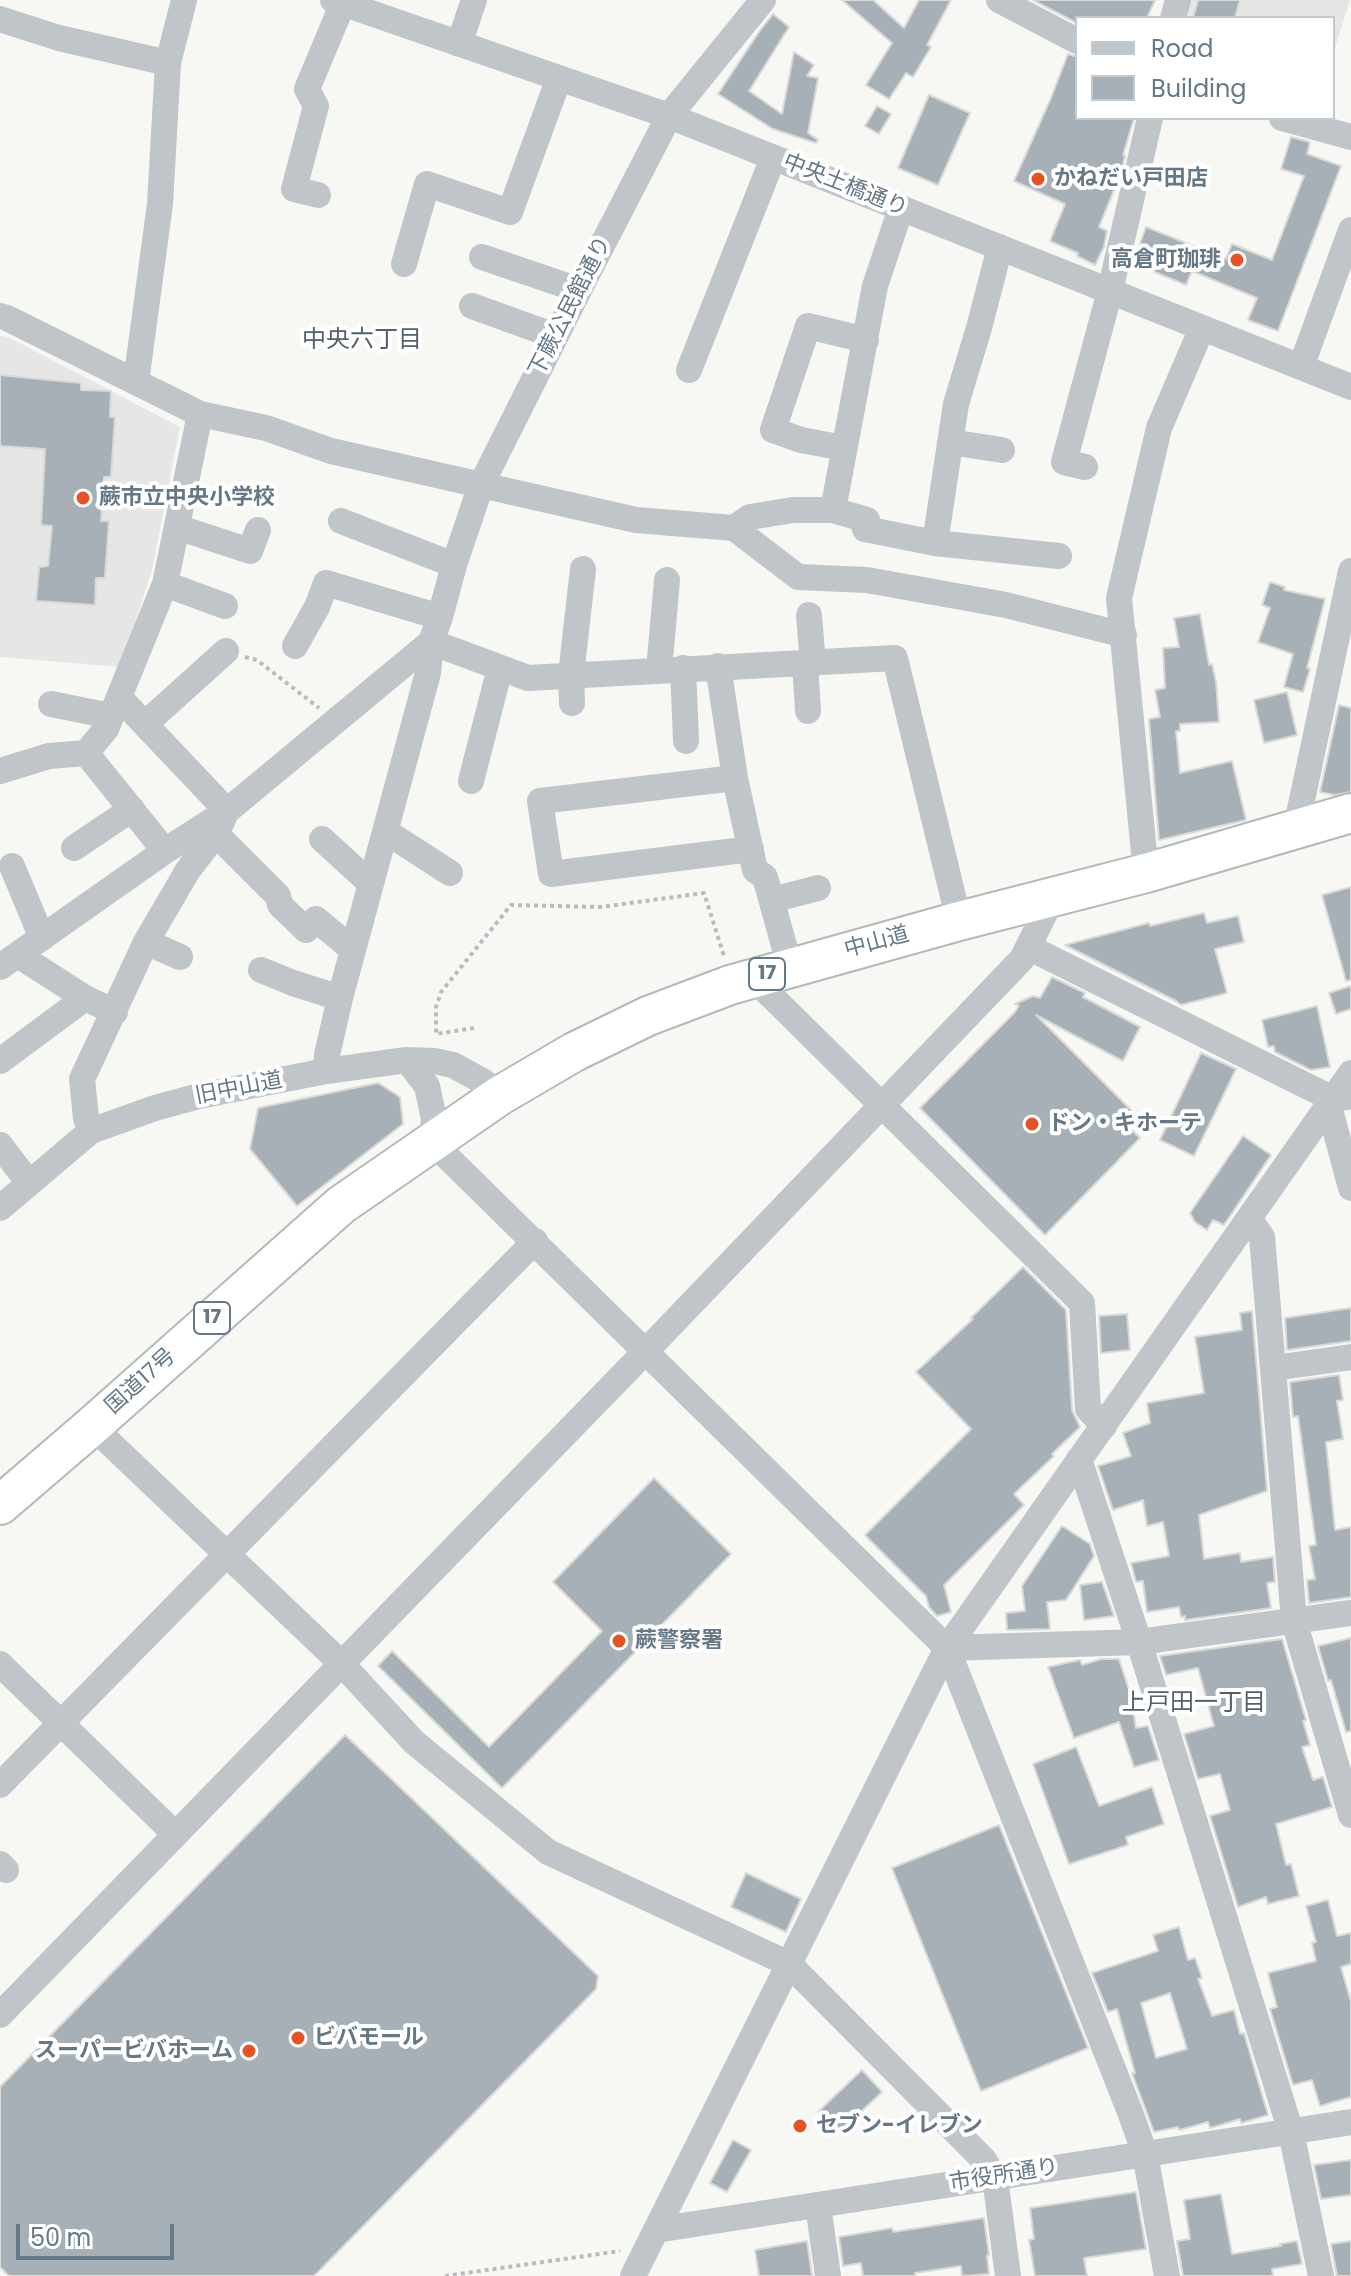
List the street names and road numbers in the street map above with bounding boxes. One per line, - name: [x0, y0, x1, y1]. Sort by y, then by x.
- street label: 中央土橋通り: [779, 149, 911, 223]
- street label: 下蕨公民館通り: [524, 232, 618, 382]
- street label: 中山道: [842, 922, 912, 964]
- road number: 17: [749, 958, 785, 990]
- street label: 旧中山道: [193, 1068, 285, 1110]
- road number: 17: [194, 1302, 230, 1334]
- street label: 国道17号: [101, 1344, 181, 1420]
- street label: 市役所通り: [948, 2154, 1060, 2198]

